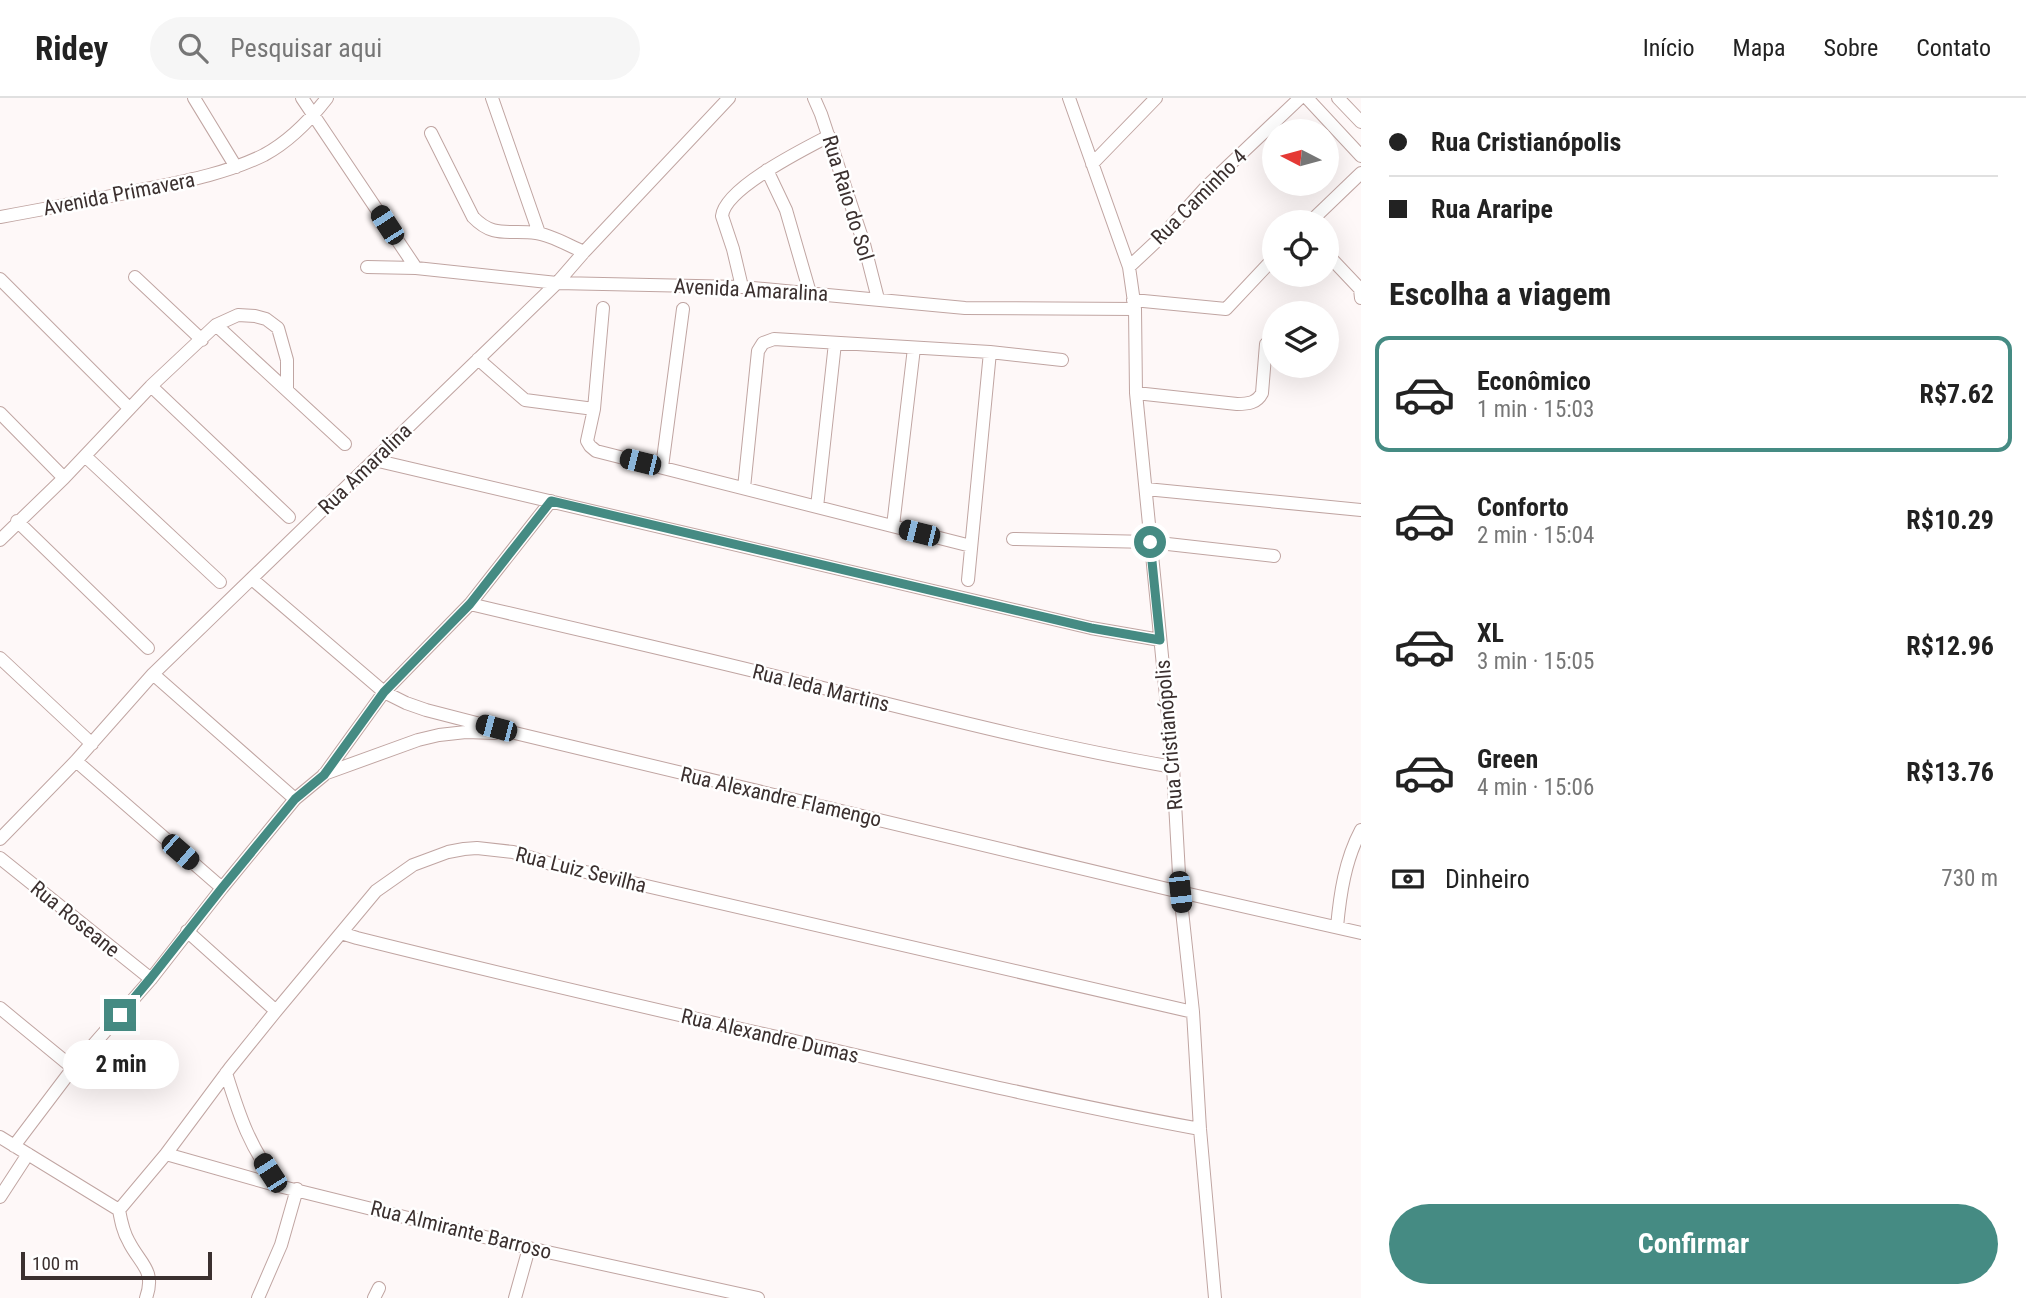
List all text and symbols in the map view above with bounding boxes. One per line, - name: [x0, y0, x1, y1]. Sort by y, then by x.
- search box: [150, 17, 640, 80]
- text: Ridey: [35, 29, 108, 68]
- icon: search: [174, 29, 212, 67]
- text: Pesquisar aqui: [230, 33, 382, 63]
- text: Início: [1643, 34, 1695, 62]
- text: Mapa: [1733, 34, 1786, 62]
- text: Sobre: [1824, 34, 1878, 62]
- text: Contato: [1916, 34, 1991, 62]
- north arrow: [1262, 119, 1339, 196]
- map controls: [1262, 119, 1339, 378]
- text: Rua Cristianópolis: [1431, 127, 1621, 157]
- street label: Rua Raio do Sol: [818, 133, 878, 263]
- street label: Rua Caminho 4: [1146, 144, 1252, 250]
- street label: Avenida Primavera: [41, 168, 197, 220]
- text: Rua Araripe: [1431, 194, 1553, 224]
- car: [367, 202, 408, 248]
- button: locate: [1262, 210, 1339, 287]
- street label: Avenida Amaralina: [673, 274, 829, 306]
- text: Escolha a viagem: [1389, 275, 1611, 313]
- button: layers: [1262, 301, 1339, 378]
- icon: car: [1393, 363, 1456, 426]
- text: Econômico: [1477, 366, 1591, 396]
- text: R$7.62: [1920, 379, 1994, 409]
- text: 1 min · 15:03: [1477, 396, 1594, 423]
- street label: Rua Amaralina: [313, 419, 417, 519]
- car: [618, 447, 663, 477]
- icon: car: [1393, 489, 1456, 552]
- text: Conforto: [1477, 492, 1569, 522]
- text: R$10.29: [1906, 505, 1994, 535]
- car: [897, 518, 942, 548]
- text: 2 min · 15:04: [1477, 522, 1594, 549]
- route start: [1134, 526, 1166, 558]
- icon: car: [1393, 615, 1456, 678]
- text: XL: [1477, 618, 1504, 648]
- text: R$12.96: [1906, 631, 1994, 661]
- text: 3 min · 15:05: [1477, 648, 1594, 675]
- street label: Rua Ieda Martins: [750, 659, 892, 717]
- street label: Rua Cristianópolis: [1150, 659, 1188, 811]
- car: [473, 712, 520, 744]
- icon: car: [1393, 741, 1456, 804]
- text: Green: [1477, 744, 1538, 774]
- text: R$13.76: [1906, 757, 1994, 787]
- street label: Rua Alexandre Flamengo: [678, 762, 884, 832]
- text: 4 min · 15:06: [1477, 774, 1594, 801]
- car: [158, 830, 203, 874]
- street label: Rua Luiz Sevilha: [513, 842, 649, 898]
- icon: cash: [1389, 860, 1427, 898]
- text: Dinheiro: [1445, 864, 1530, 894]
- text: 730 m: [1941, 865, 1998, 892]
- car: [1168, 870, 1193, 914]
- street label: Rua Roseane: [26, 876, 124, 962]
- route end: [104, 999, 136, 1031]
- street label: Rua Alexandre Dumas: [679, 1004, 861, 1068]
- callout: 2 min: [62, 1040, 178, 1088]
- text: 2 min: [95, 1051, 147, 1078]
- car: [250, 1150, 291, 1196]
- street label: Rua Almirante Barroso: [368, 1196, 554, 1264]
- button: Confirmar: [1389, 1204, 1998, 1284]
- scale bar: [21, 1249, 212, 1281]
- text: 100 m: [32, 1252, 79, 1275]

